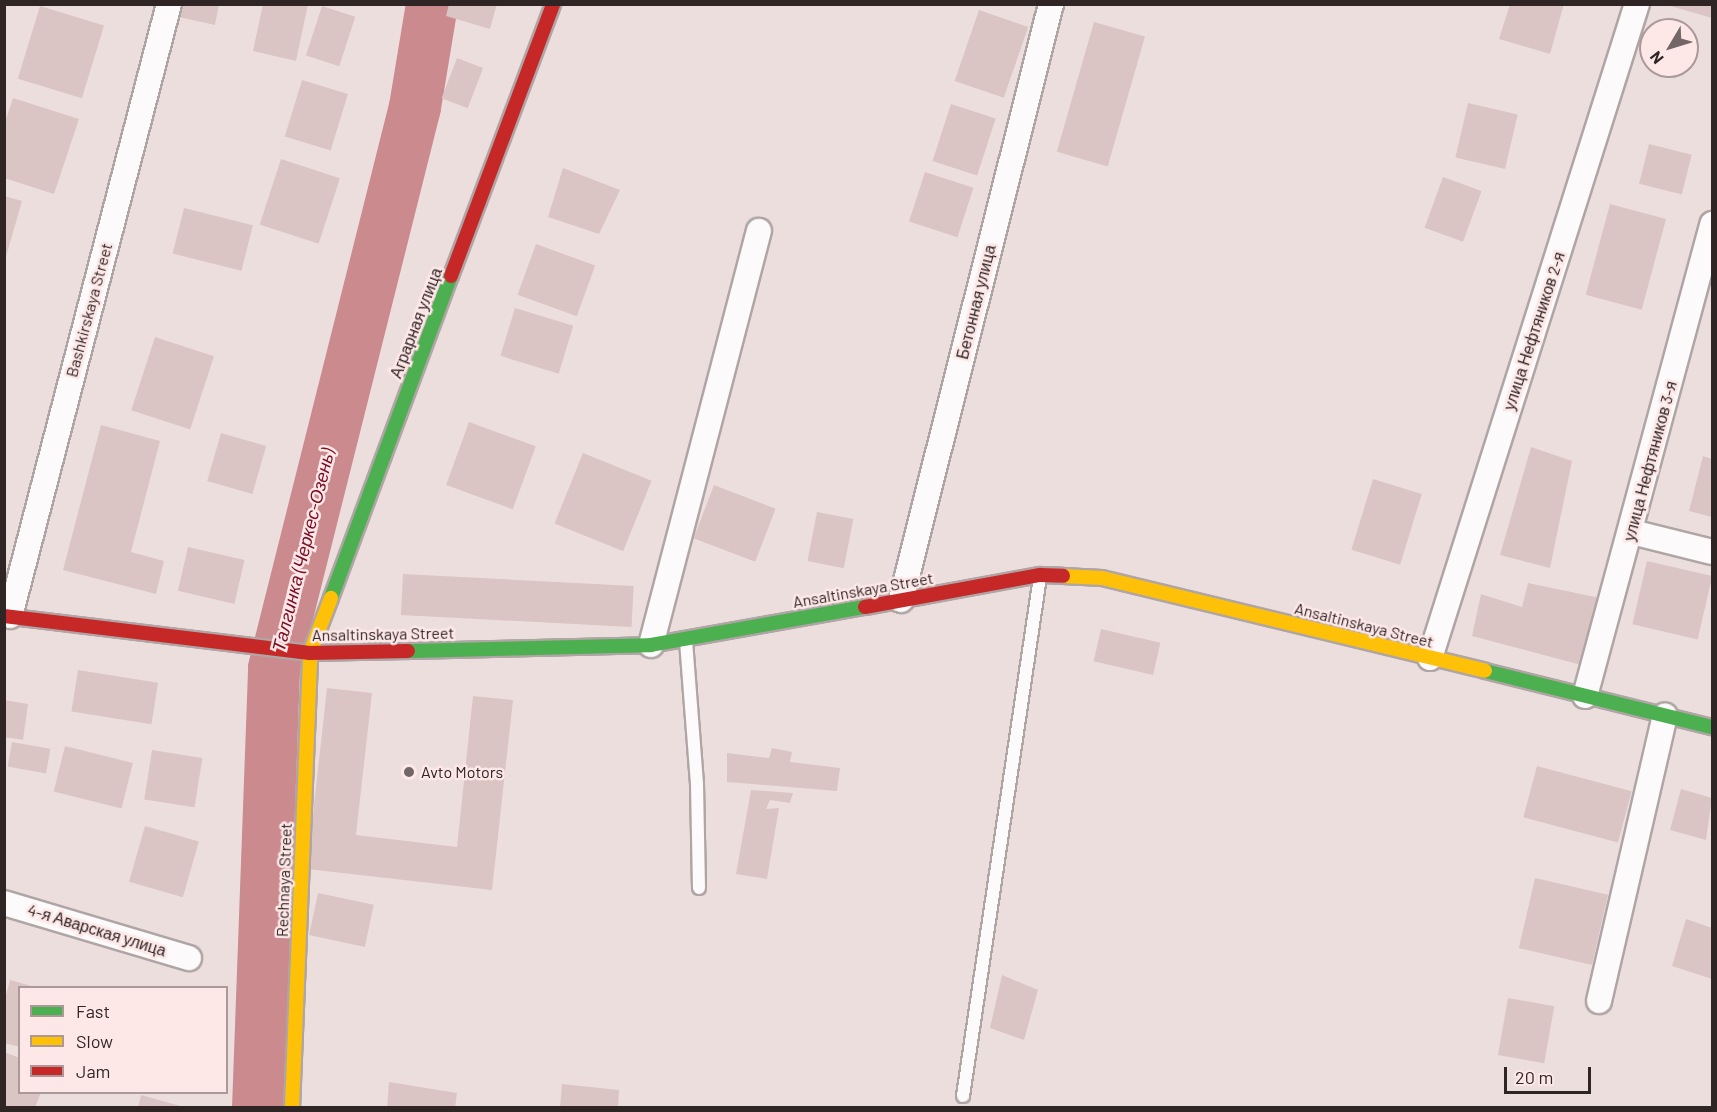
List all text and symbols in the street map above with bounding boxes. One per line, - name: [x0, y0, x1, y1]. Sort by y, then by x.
- north arrow: [1639, 18, 1699, 78]
- text: N: [1645, 48, 1667, 68]
- street label: Bashkirskaya Street: [62, 241, 116, 379]
- street label: Бетонная улица: [952, 243, 1000, 361]
- street label: улица Нефтяников 2-я: [1499, 249, 1569, 413]
- street label: Аграрная улица: [386, 265, 446, 381]
- street label: улица Нефтяников 3-я: [1619, 379, 1681, 543]
- water label: Талгинка (Черкес-Озень): [267, 446, 339, 654]
- street label: Ansaltinskaya Street: [791, 568, 935, 612]
- street label: Ansaltinskaya Street: [1293, 598, 1435, 652]
- street label: Ansaltinskaya Street: [312, 623, 454, 645]
- place label: Avto Motors: [421, 762, 503, 782]
- marker: Avto Motors: [402, 765, 416, 779]
- street label: Rechnaya Street: [272, 823, 296, 937]
- street label: 4-я Аварская улица: [25, 900, 169, 960]
- legend: [18, 986, 228, 1094]
- text: Fast: [76, 1000, 110, 1022]
- text: Slow: [76, 1030, 113, 1052]
- scale bar: [1507, 1055, 1594, 1093]
- text: Jam: [76, 1060, 110, 1082]
- text: 20 m: [1515, 1066, 1553, 1088]

